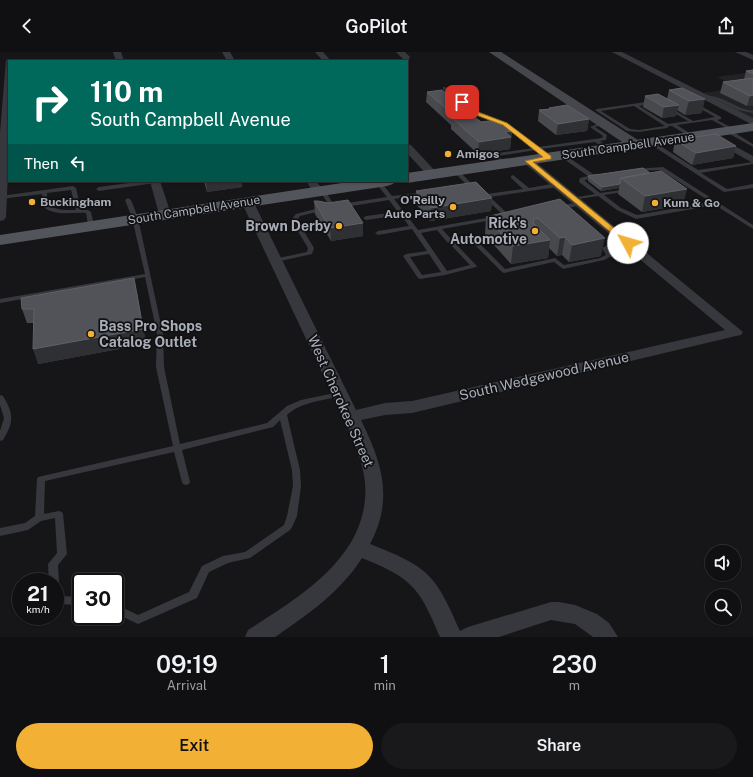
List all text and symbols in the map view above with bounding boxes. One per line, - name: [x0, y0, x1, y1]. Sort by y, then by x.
- icon: back: [16, 15, 38, 37]
- icon: share: [715, 15, 737, 37]
- text: GoPilot: [345, 16, 408, 37]
- text: 110 m: [90, 75, 163, 108]
- icon: right: [24, 76, 76, 128]
- pin: [445, 85, 479, 119]
- icon: arrive: [451, 91, 473, 113]
- text: South Campbell Avenue: [90, 109, 291, 130]
- street label: South Campbell Avenue: [561, 130, 695, 162]
- place label: Amigos: [456, 147, 499, 161]
- marker: Amigos: [443, 149, 453, 159]
- icon: left: [67, 152, 89, 174]
- text: Then: [24, 155, 59, 172]
- street label: South Campbell Avenue: [127, 193, 261, 227]
- place label: O'Reilly Auto Parts: [384, 193, 445, 221]
- place label: Buckingham: [40, 195, 112, 209]
- place label: Kum & Go: [663, 196, 720, 210]
- marker: Buckingham: [27, 197, 37, 207]
- marker: Kum & Go: [650, 198, 660, 208]
- marker: O'Reilly Auto Parts: [448, 202, 458, 212]
- place label: Rick's Automotive: [450, 215, 527, 247]
- place label: Brown Derby: [245, 218, 331, 234]
- marker: Brown Derby: [334, 221, 344, 231]
- position arrow: [607, 222, 649, 264]
- marker: Rick's Automotive: [530, 226, 540, 236]
- place label: Bass Pro Shops Catalog Outlet: [99, 318, 202, 350]
- marker: Bass Pro Shops Catalog Outlet: [86, 329, 96, 339]
- street label: West Cherokee Street: [305, 332, 377, 470]
- street label: South Wedgewood Avenue: [458, 349, 631, 403]
- map controls: [705, 545, 741, 625]
- button: sound: [705, 545, 741, 581]
- speed limit sign: 30: [72, 573, 124, 625]
- text: 21: [27, 582, 49, 606]
- button: search: [705, 589, 741, 625]
- text: km/h: [26, 603, 50, 615]
- text: 09:19: [156, 650, 218, 678]
- text: 1: [380, 650, 390, 678]
- text: 230: [552, 650, 597, 678]
- text: Arrival: [167, 678, 207, 693]
- text: min: [374, 678, 396, 693]
- text: m: [569, 678, 580, 693]
- button: Exit: [16, 723, 373, 769]
- button: Share: [381, 723, 737, 769]

